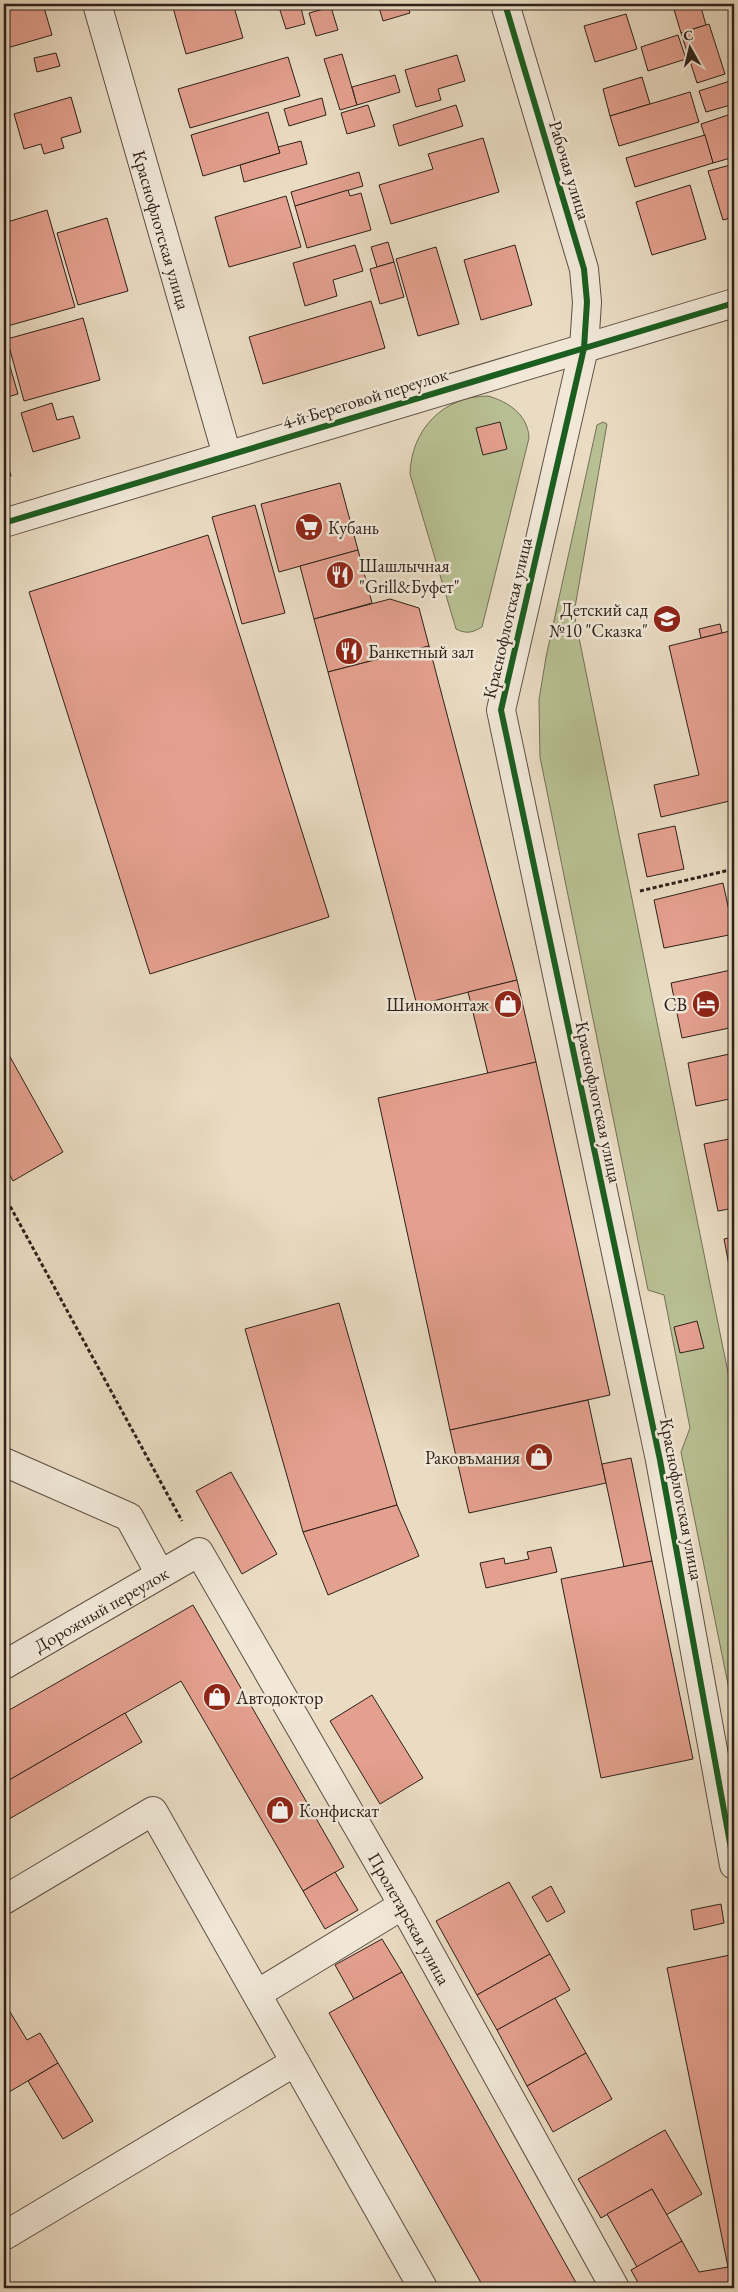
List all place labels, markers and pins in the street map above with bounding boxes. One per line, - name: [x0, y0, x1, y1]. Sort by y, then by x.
- supermarket icon: Кубань: [294, 512, 324, 542]
- place label: Кубань: [328, 516, 379, 539]
- place label: Шашлычная "Grill&Буфет": [359, 554, 460, 598]
- restaurant icon: Шашлычная "Grill&Буфет": [325, 560, 355, 590]
- place label: Детский сад №10 "Сказка": [549, 598, 648, 642]
- school or university icon: Детский сад №10 "Сказка": [652, 604, 682, 634]
- restaurant icon: Банкетный зал: [334, 636, 364, 666]
- place label: Банкетный зал: [368, 640, 474, 663]
- shop icon: Шиномонтаж: [493, 989, 523, 1019]
- hotel icon: СВ: [691, 989, 721, 1019]
- place label: Шиномонтаж: [386, 993, 489, 1016]
- place label: СВ: [664, 993, 687, 1016]
- shop icon: Раковъмания: [524, 1442, 554, 1472]
- place label: Раковъмания: [425, 1446, 520, 1469]
- shop icon: Автодоктор: [202, 1682, 232, 1712]
- place label: Автодоктор: [235, 1686, 323, 1709]
- shop icon: Конфискат: [265, 1795, 295, 1825]
- place label: Конфискат: [299, 1799, 379, 1822]

